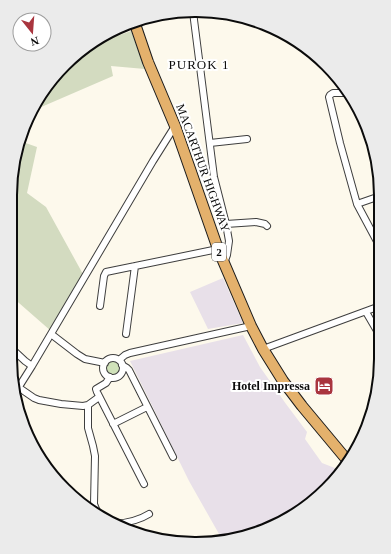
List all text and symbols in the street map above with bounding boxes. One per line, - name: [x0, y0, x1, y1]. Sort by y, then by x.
- north arrow: [12, 12, 52, 52]
- text: N: [29, 35, 40, 48]
- district label: PUROK 1: [169, 57, 229, 72]
- street label: MACARTHUR HIGHWAY: [173, 102, 233, 234]
- road number: 2: [212, 243, 226, 261]
- hotel icon: Hotel Impressa: [313, 375, 335, 397]
- place label: Hotel Impressa: [232, 379, 310, 393]

